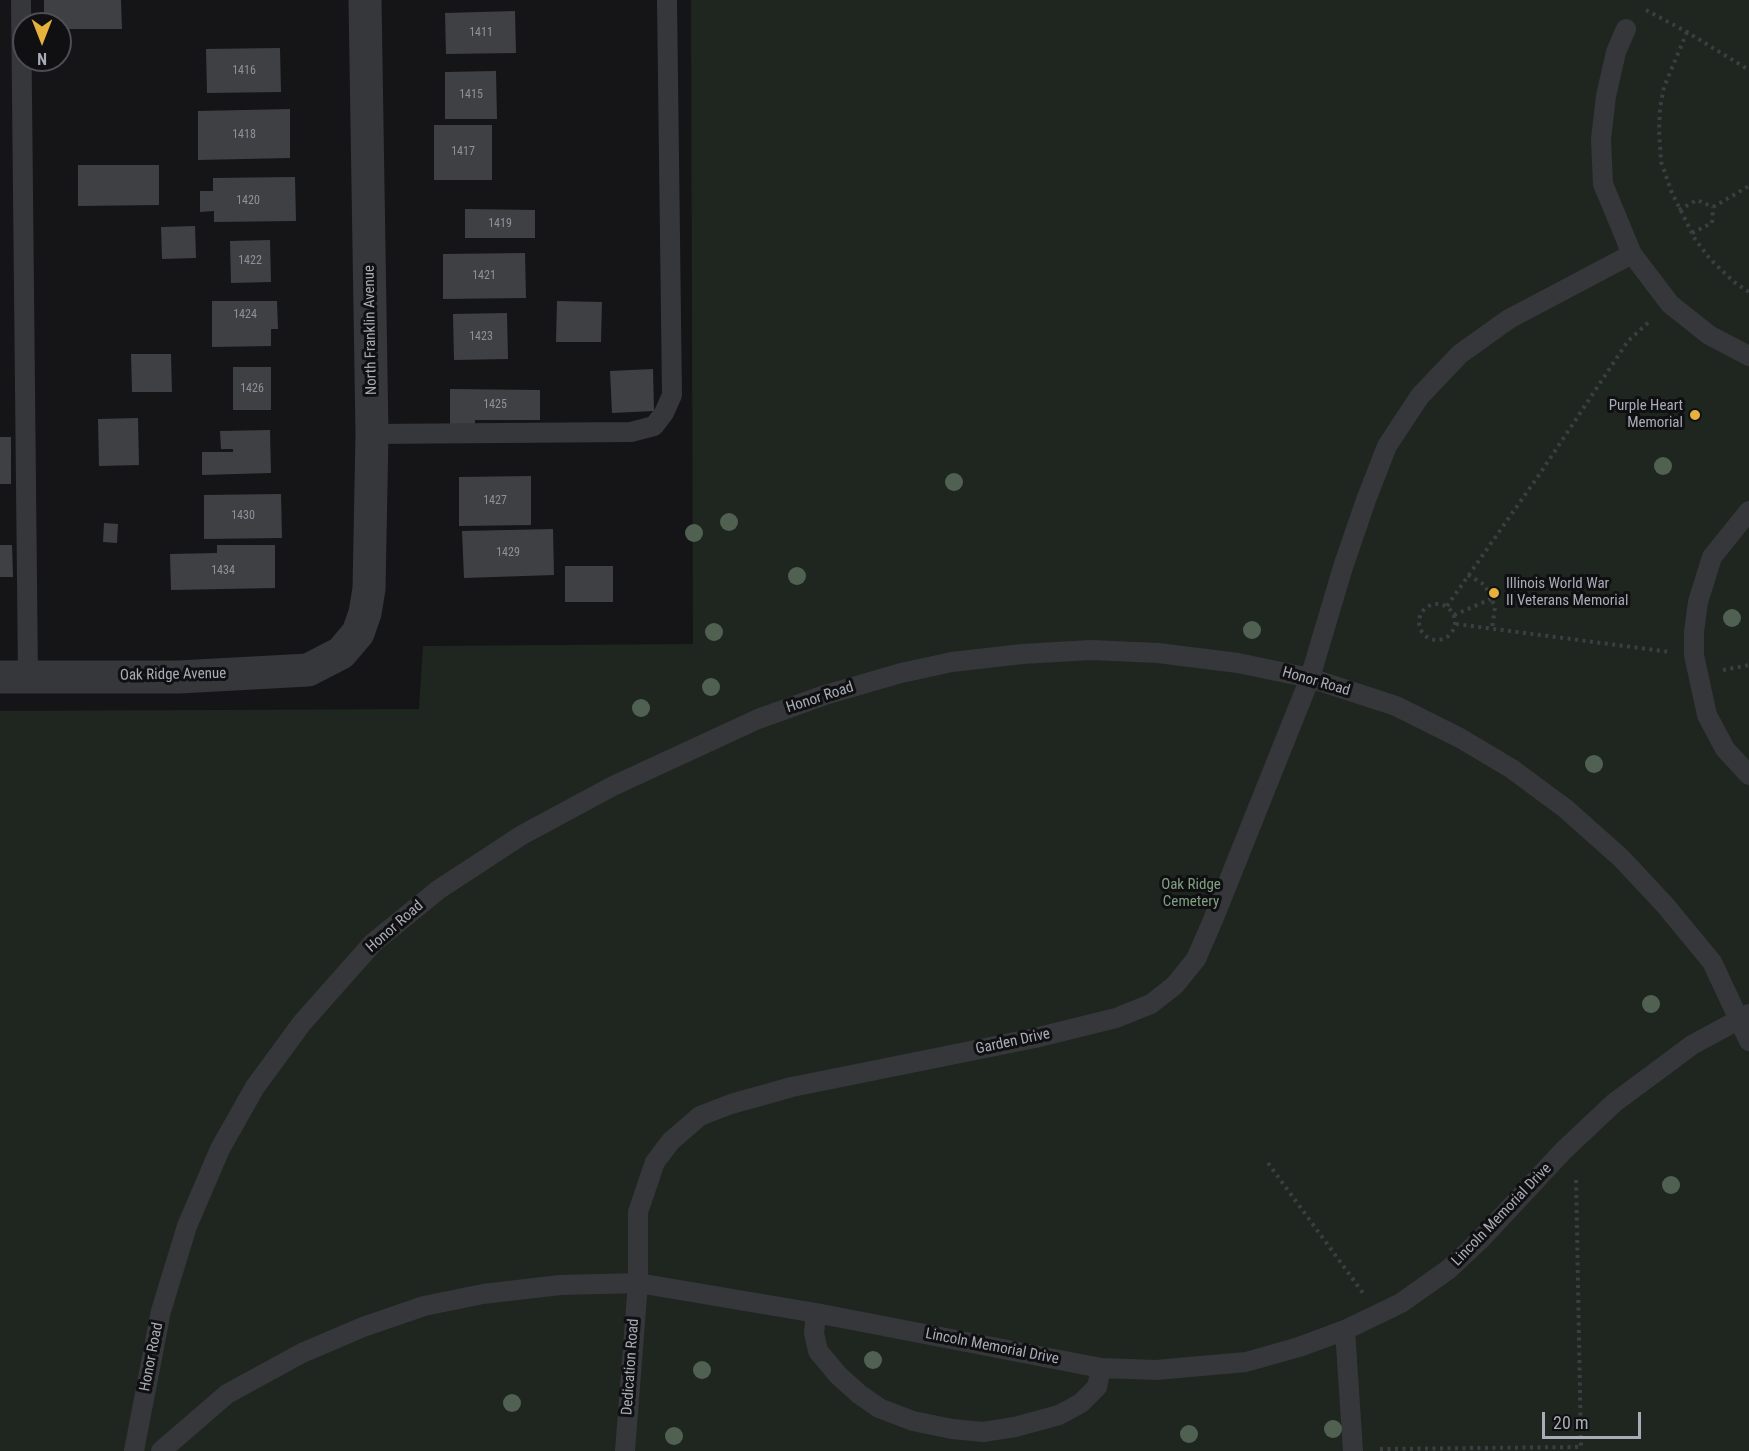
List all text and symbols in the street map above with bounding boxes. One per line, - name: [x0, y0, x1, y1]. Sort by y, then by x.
- north arrow: [12, 12, 72, 72]
- house number: 1411: [469, 26, 493, 40]
- text: N: [37, 49, 47, 68]
- house number: 1416: [232, 64, 256, 78]
- house number: 1415: [459, 88, 483, 102]
- house number: 1418: [232, 128, 256, 142]
- house number: 1417: [451, 145, 475, 159]
- house number: 1420: [236, 194, 260, 208]
- house number: 1419: [488, 217, 512, 231]
- house number: 1422: [238, 254, 262, 268]
- street label: North Franklin Avenue: [361, 265, 381, 395]
- house number: 1421: [472, 269, 496, 283]
- house number: 1424: [233, 308, 257, 322]
- house number: 1423: [469, 330, 493, 344]
- house number: 1426: [240, 382, 264, 396]
- place label: Purple Heart Memorial: [1609, 397, 1683, 432]
- house number: 1425: [483, 398, 507, 412]
- marker: Purple Heart Memorial: [1688, 408, 1702, 422]
- house number: 1427: [483, 494, 507, 508]
- house number: 1430: [231, 509, 255, 523]
- house number: 1429: [496, 546, 520, 560]
- house number: 1434: [211, 564, 235, 578]
- place label: Illinois World War II Veterans Memorial: [1506, 575, 1628, 610]
- marker: Illinois World War II Veterans Memorial: [1487, 586, 1501, 600]
- street label: Honor Road: [1280, 664, 1352, 700]
- street label: Oak Ridge Avenue: [120, 665, 226, 685]
- street label: Honor Road: [784, 679, 856, 717]
- park label: Oak Ridge Cemetery: [1161, 876, 1221, 911]
- street label: Honor Road: [363, 897, 427, 957]
- street label: Garden Drive: [974, 1025, 1052, 1059]
- street label: Lincoln Memorial Drive: [1448, 1160, 1556, 1270]
- street label: Dedication Road: [619, 1318, 643, 1416]
- street label: Honor Road: [137, 1321, 167, 1393]
- street label: Lincoln Memorial Drive: [924, 1325, 1060, 1369]
- scale bar: [1545, 1400, 1644, 1438]
- text: 20 m: [1553, 1412, 1588, 1433]

